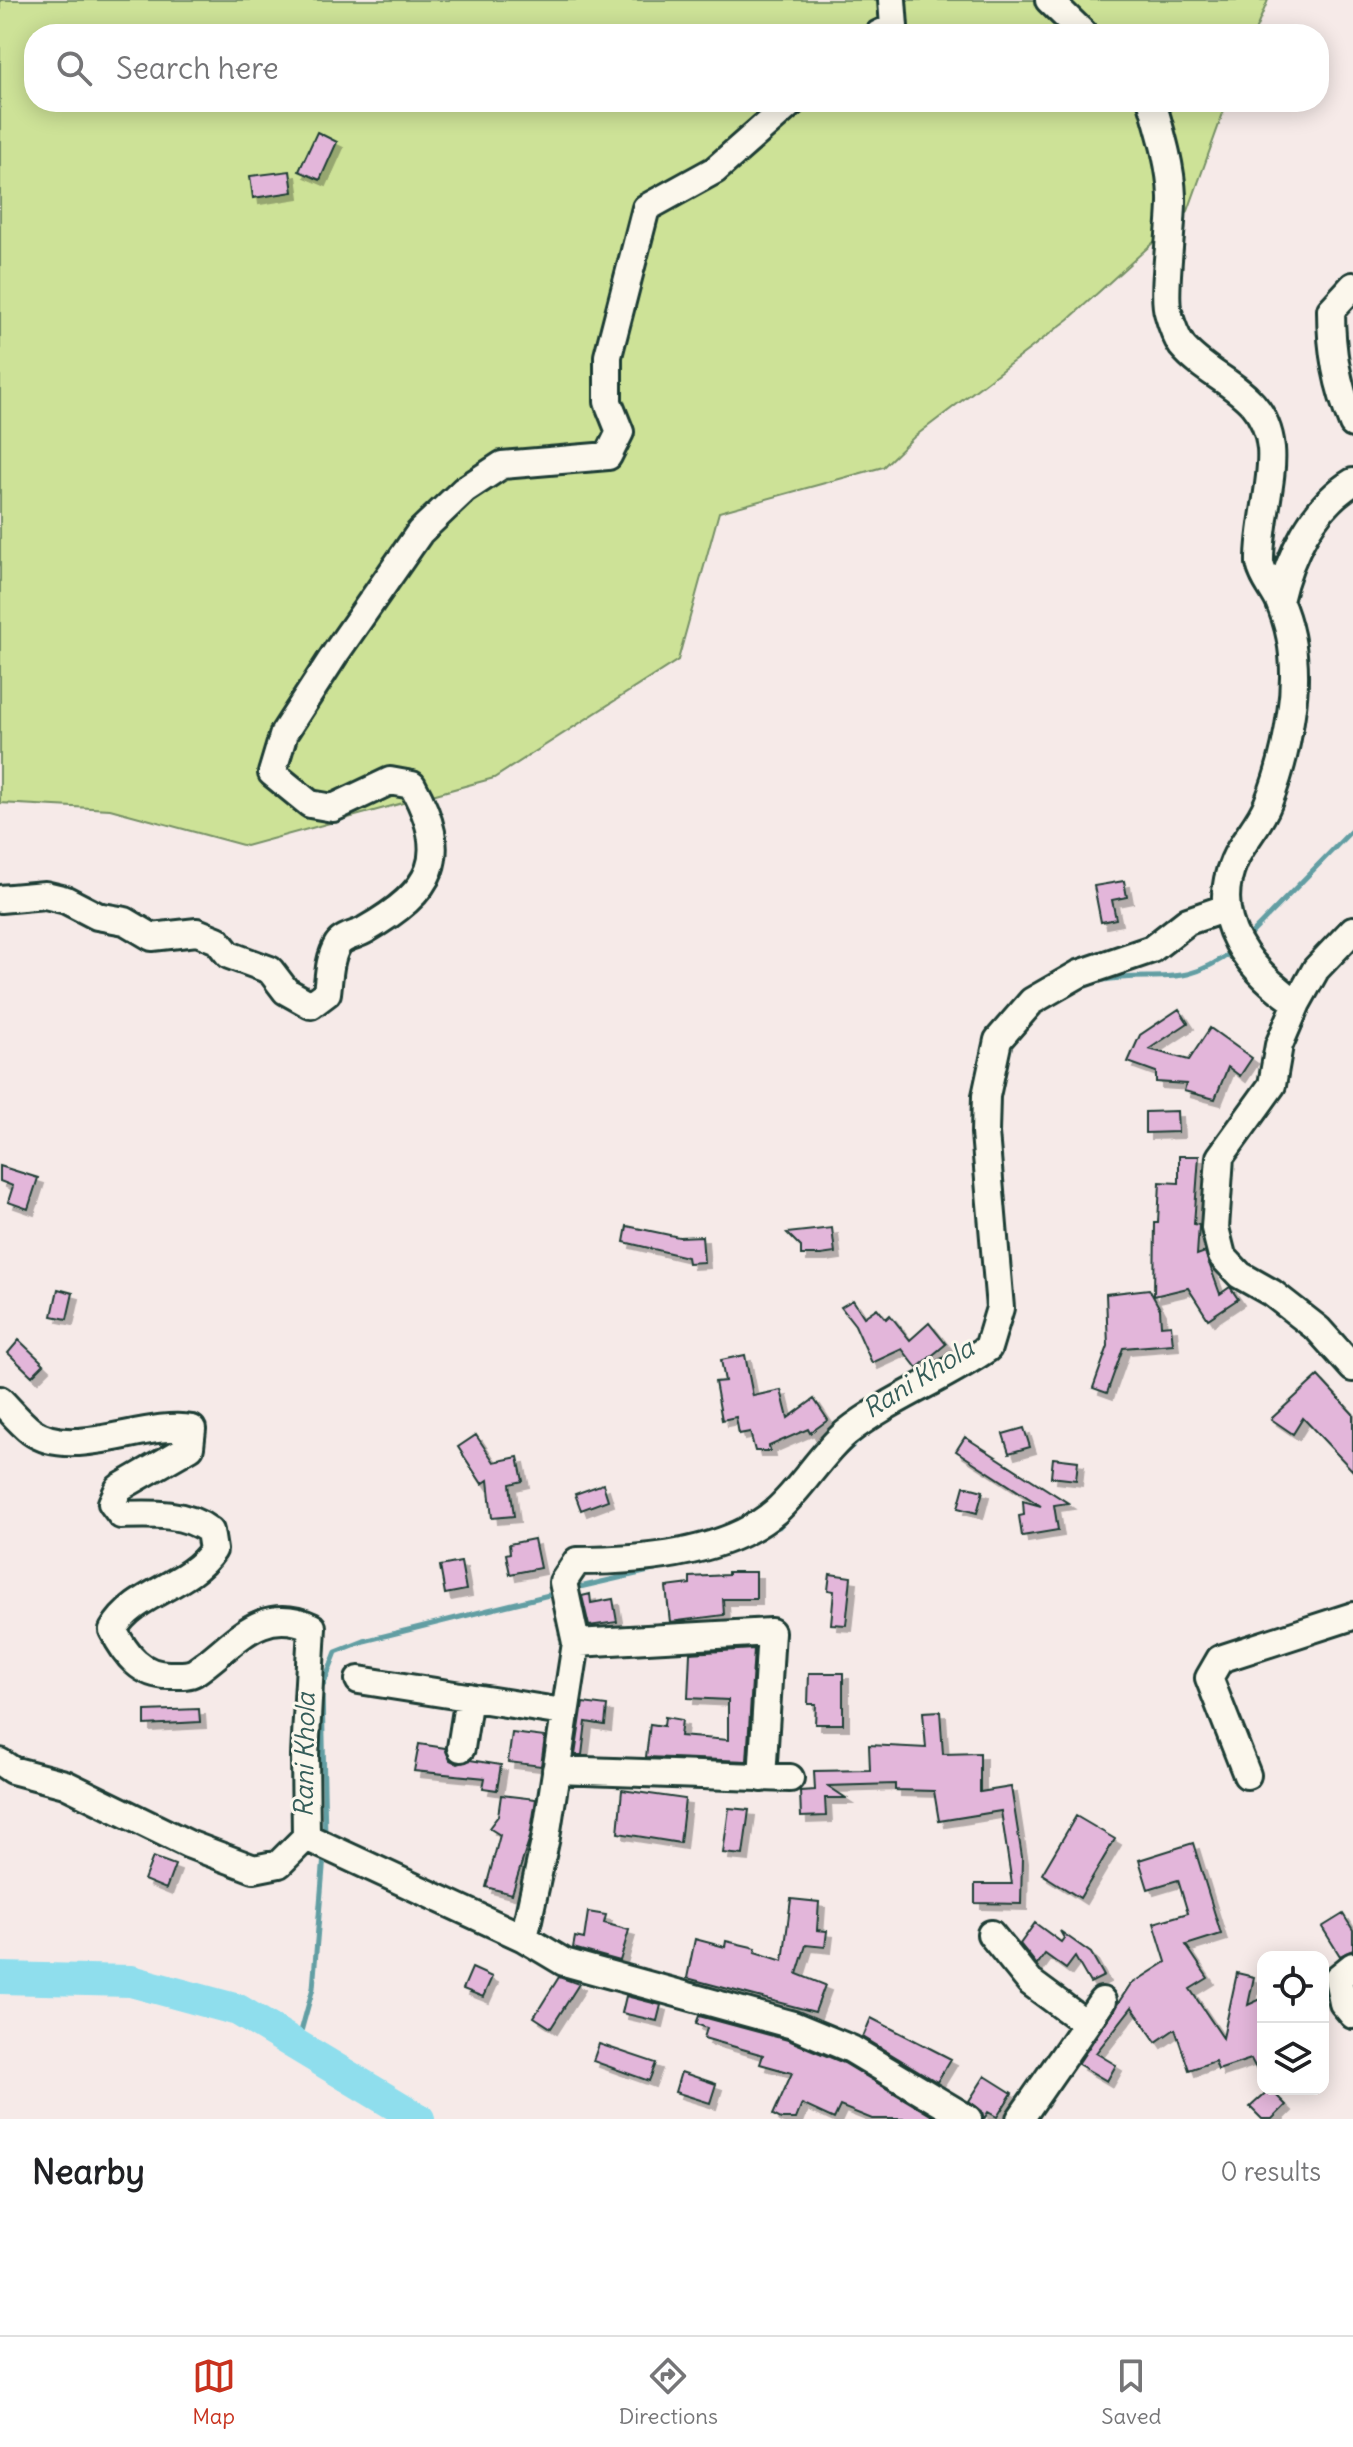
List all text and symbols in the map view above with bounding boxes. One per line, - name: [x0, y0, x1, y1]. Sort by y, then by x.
- search box: [24, 24, 1329, 112]
- icon: search: [52, 46, 96, 90]
- text: Search here: [116, 49, 279, 87]
- water label: Rani Khola: [856, 1330, 981, 1425]
- water label: Rani Khola: [286, 1691, 322, 1818]
- map controls: [1257, 1951, 1329, 2095]
- button: locate: [1257, 1951, 1329, 2023]
- button: layers: [1257, 2023, 1329, 2095]
- text: Nearby: [32, 2150, 145, 2193]
- text: 0 results: [1220, 2155, 1321, 2188]
- tab: Map: [192, 2354, 236, 2430]
- tab: Directions: [619, 2354, 718, 2430]
- tab: Saved: [1101, 2354, 1161, 2430]

